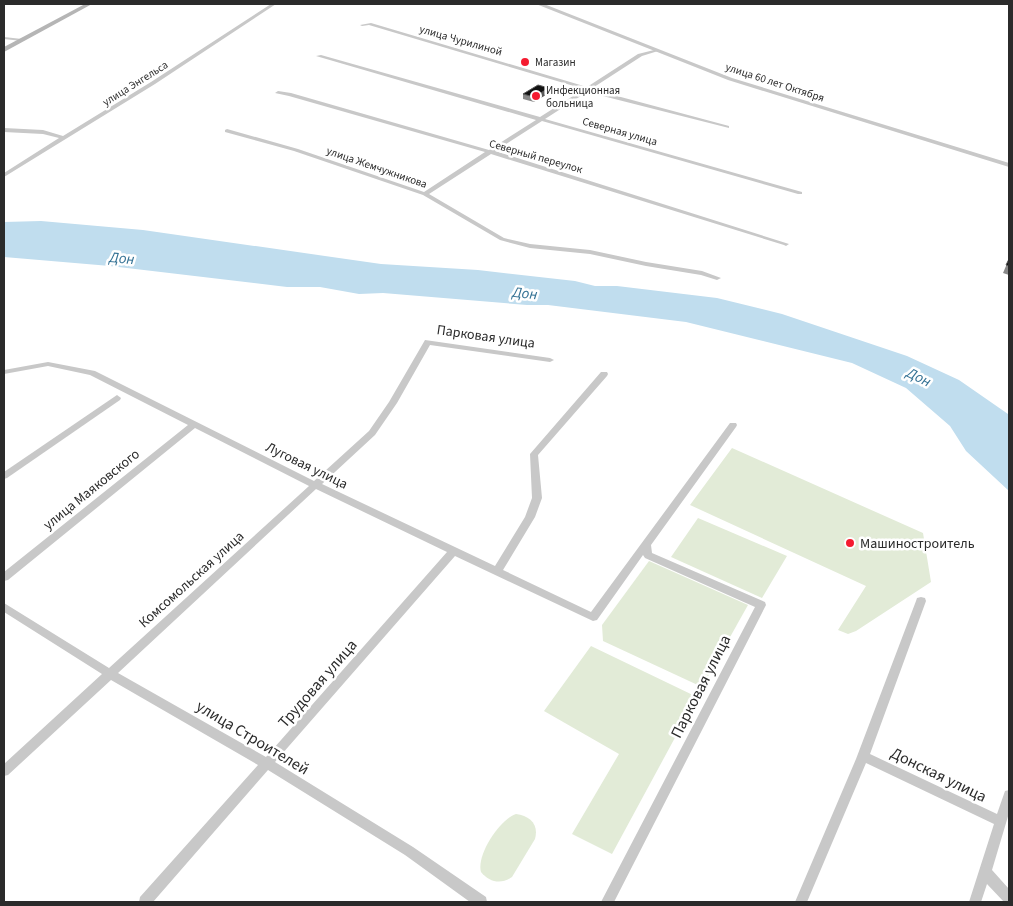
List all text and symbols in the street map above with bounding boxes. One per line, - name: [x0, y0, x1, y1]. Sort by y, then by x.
- street label: улица Чурилиной: [418, 21, 504, 59]
- place label: Магазин: [535, 55, 576, 70]
- marker: Магазин: [519, 56, 531, 68]
- street label: улица Энгельса: [100, 57, 171, 110]
- street label: улица 60 лет Октября: [723, 59, 826, 106]
- place label: Инфекционная больница: [546, 83, 620, 111]
- marker: Инфекционная больница: [530, 90, 542, 102]
- street label: Северная улица: [581, 114, 659, 149]
- street label: Северный переулок: [487, 136, 585, 177]
- street label: улица Жемчужникова: [325, 143, 429, 192]
- water label: Дон: [108, 247, 135, 270]
- water label: Дон: [510, 282, 539, 305]
- street label: Парковая улица: [435, 320, 536, 354]
- water label: Дон: [902, 362, 935, 392]
- street label: Луговая улица: [262, 437, 351, 494]
- street label: улица Маяковского: [39, 445, 144, 535]
- street label: Комсомольская улица: [135, 527, 249, 633]
- place label: Машиностроитель: [860, 534, 975, 554]
- marker: Машиностроитель: [844, 537, 856, 549]
- street label: Парковая улица: [665, 631, 736, 742]
- street label: Трудовая улица: [273, 635, 362, 733]
- street label: улица Строителей: [192, 695, 313, 780]
- street label: Донская улица: [887, 742, 990, 808]

